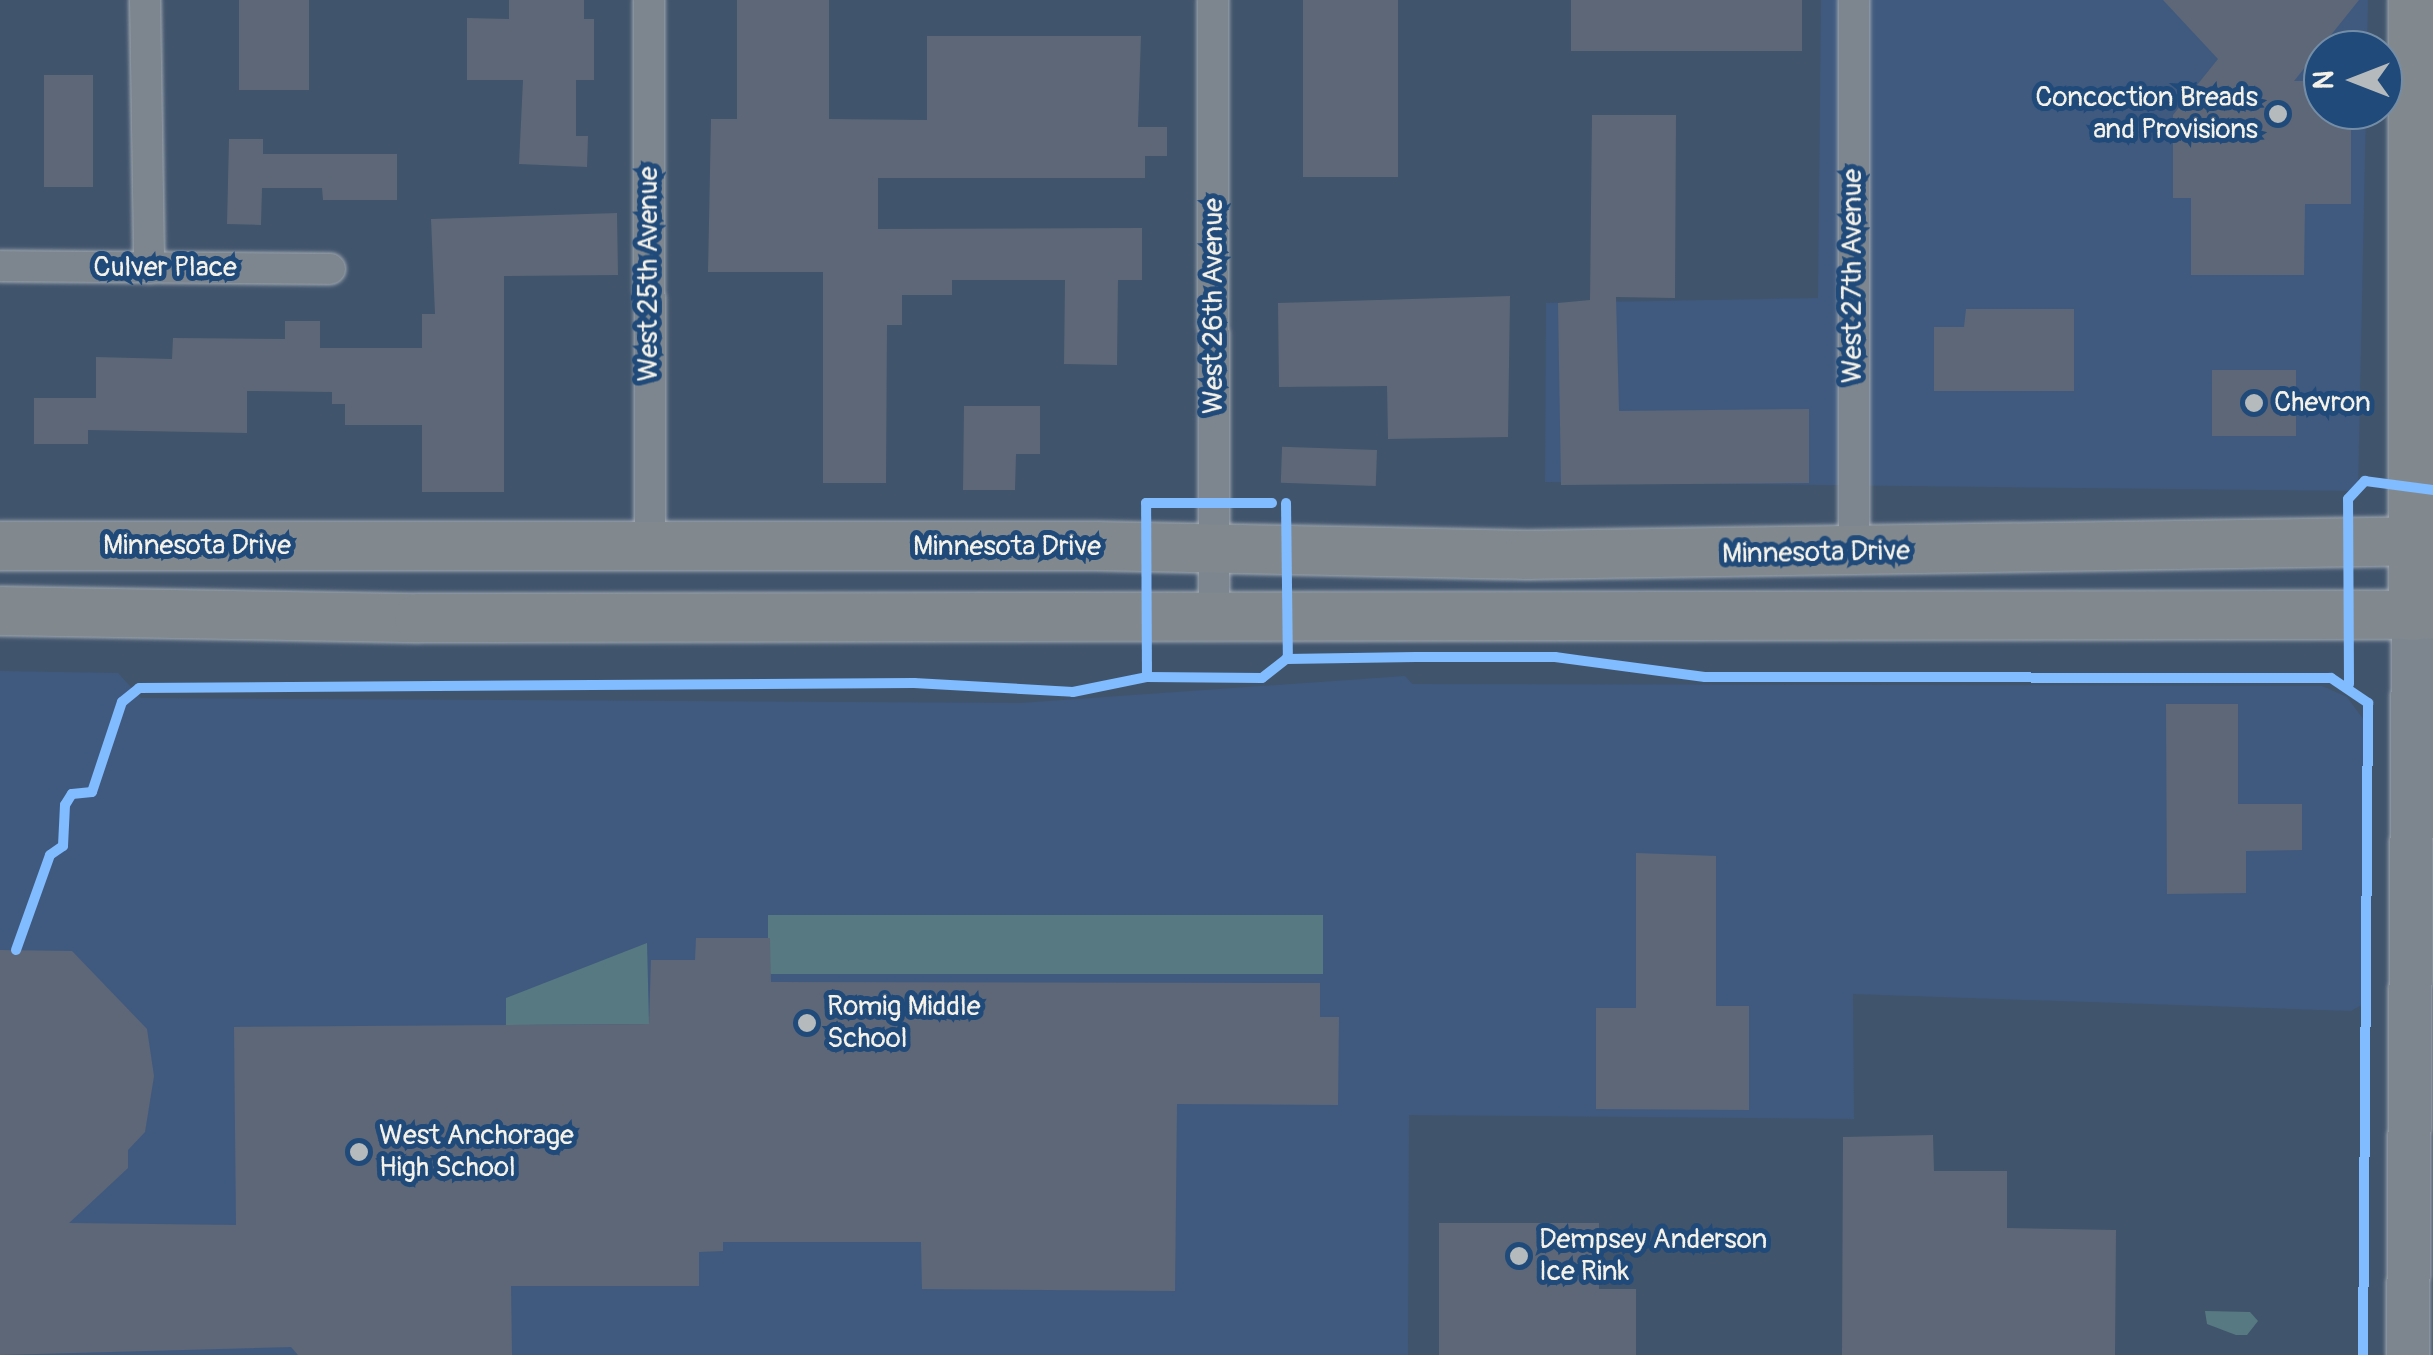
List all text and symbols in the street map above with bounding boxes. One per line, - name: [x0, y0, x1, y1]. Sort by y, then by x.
- north arrow: [2303, 30, 2403, 130]
- text: N: [2307, 71, 2342, 89]
- place label: Concoction Breads and Provisions: [2035, 81, 2258, 147]
- marker: Concoction Breads and Provisions: [2267, 103, 2289, 125]
- street label: West 25th Avenue: [632, 167, 666, 381]
- street label: West 27th Avenue: [1836, 169, 1870, 383]
- street label: West 26th Avenue: [1197, 198, 1231, 414]
- street label: Culver Place: [93, 251, 237, 285]
- place label: Chevron: [2274, 386, 2371, 420]
- marker: Chevron: [2243, 392, 2265, 414]
- street label: Minnesota Drive: [103, 529, 291, 563]
- street label: Minnesota Drive: [913, 530, 1101, 564]
- street label: Minnesota Drive: [1722, 535, 1910, 571]
- place label: Romig Middle School: [827, 990, 980, 1056]
- marker: Romig Middle School: [796, 1012, 818, 1034]
- place label: West Anchorage High School: [379, 1119, 574, 1185]
- marker: West Anchorage High School: [348, 1141, 370, 1163]
- place label: Dempsey Anderson Ice Rink: [1539, 1223, 1767, 1289]
- marker: Dempsey Anderson Ice Rink: [1508, 1245, 1530, 1267]

